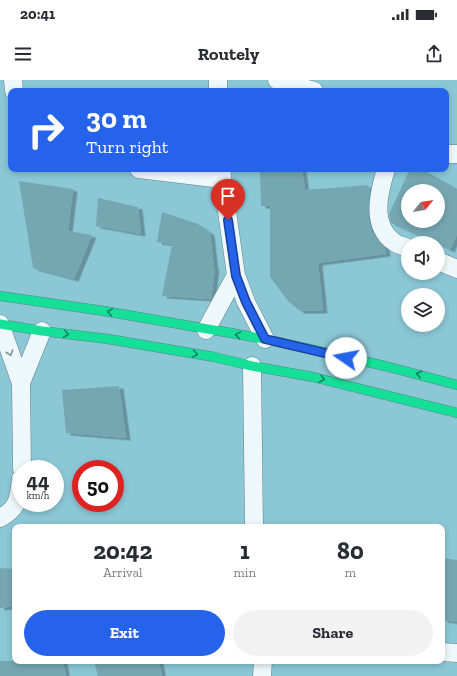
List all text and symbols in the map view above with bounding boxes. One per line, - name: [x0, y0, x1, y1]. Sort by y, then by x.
- text: 20:41: [20, 5, 55, 23]
- icon: menu: [12, 43, 34, 65]
- text: Routely: [198, 43, 259, 65]
- icon: share: [423, 43, 445, 65]
- text: 30 m: [86, 102, 147, 135]
- icon: right: [20, 104, 72, 156]
- text: Turn right: [86, 136, 168, 158]
- pin: [211, 179, 245, 220]
- north arrow: [401, 184, 445, 228]
- map controls: [401, 184, 445, 332]
- icon: arrive: [217, 185, 239, 207]
- button: sound: [401, 236, 445, 280]
- button: layers: [401, 288, 445, 332]
- one-way arrow: [107, 309, 113, 317]
- one-way arrow: [63, 329, 69, 338]
- one-way arrow: [235, 331, 241, 340]
- position arrow: [325, 337, 367, 379]
- one-way arrow: [192, 349, 198, 358]
- one-way arrow: [6, 350, 14, 357]
- one-way arrow: [416, 371, 423, 379]
- one-way arrow: [318, 374, 325, 383]
- speed limit sign: 50: [72, 460, 124, 512]
- text: 44: [27, 469, 49, 493]
- text: km/h: [27, 490, 49, 502]
- text: 20:42: [93, 536, 152, 565]
- text: 1: [240, 536, 250, 565]
- text: 80: [337, 536, 364, 565]
- text: Arrival: [103, 565, 142, 580]
- text: min: [234, 565, 256, 580]
- text: m: [345, 565, 356, 580]
- button: Exit: [24, 610, 225, 656]
- button: Share: [233, 610, 433, 656]

